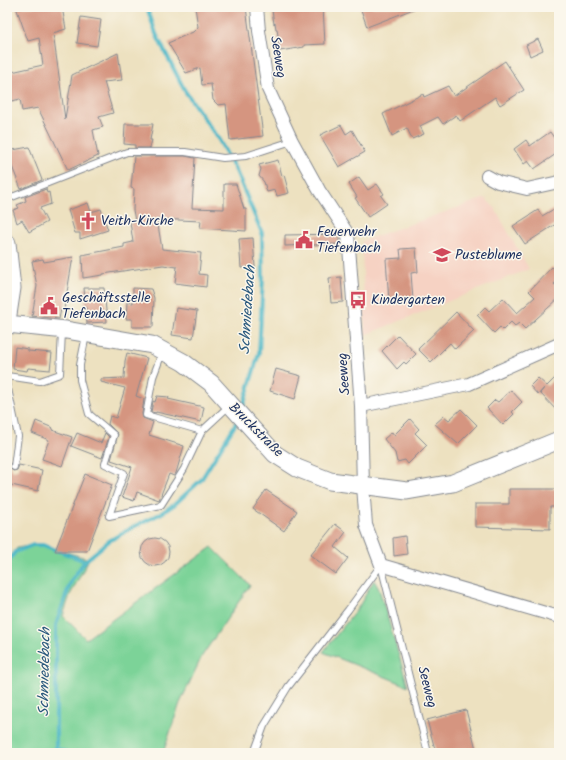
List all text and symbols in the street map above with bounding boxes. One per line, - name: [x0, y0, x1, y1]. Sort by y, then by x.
- street label: Seeweg: [264, 34, 292, 80]
- place label: Veith-Kirche: [101, 210, 174, 232]
- church icon: Veith-Kirche: [78, 211, 98, 231]
- place label: Feuerwehr Tiefenbach: [317, 221, 381, 259]
- public building icon: Feuerwehr Tiefenbach: [294, 230, 314, 250]
- place label: Pusteblume: [455, 244, 523, 266]
- school or university icon: Pusteblume: [432, 245, 452, 265]
- water label: Schmiedebach: [233, 263, 263, 355]
- place label: Geschäftsstelle Tiefenbach: [62, 287, 151, 325]
- place label: Kindergarten: [371, 289, 445, 311]
- bus stop icon: Kindergarten: [348, 290, 368, 310]
- public building icon: Geschäftsstelle Tiefenbach: [39, 296, 59, 316]
- street label: Seeweg: [332, 352, 356, 396]
- street label: Bruckstraße: [223, 397, 289, 463]
- water label: Schmiedebach: [32, 625, 58, 717]
- street label: Seeweg: [411, 664, 443, 710]

